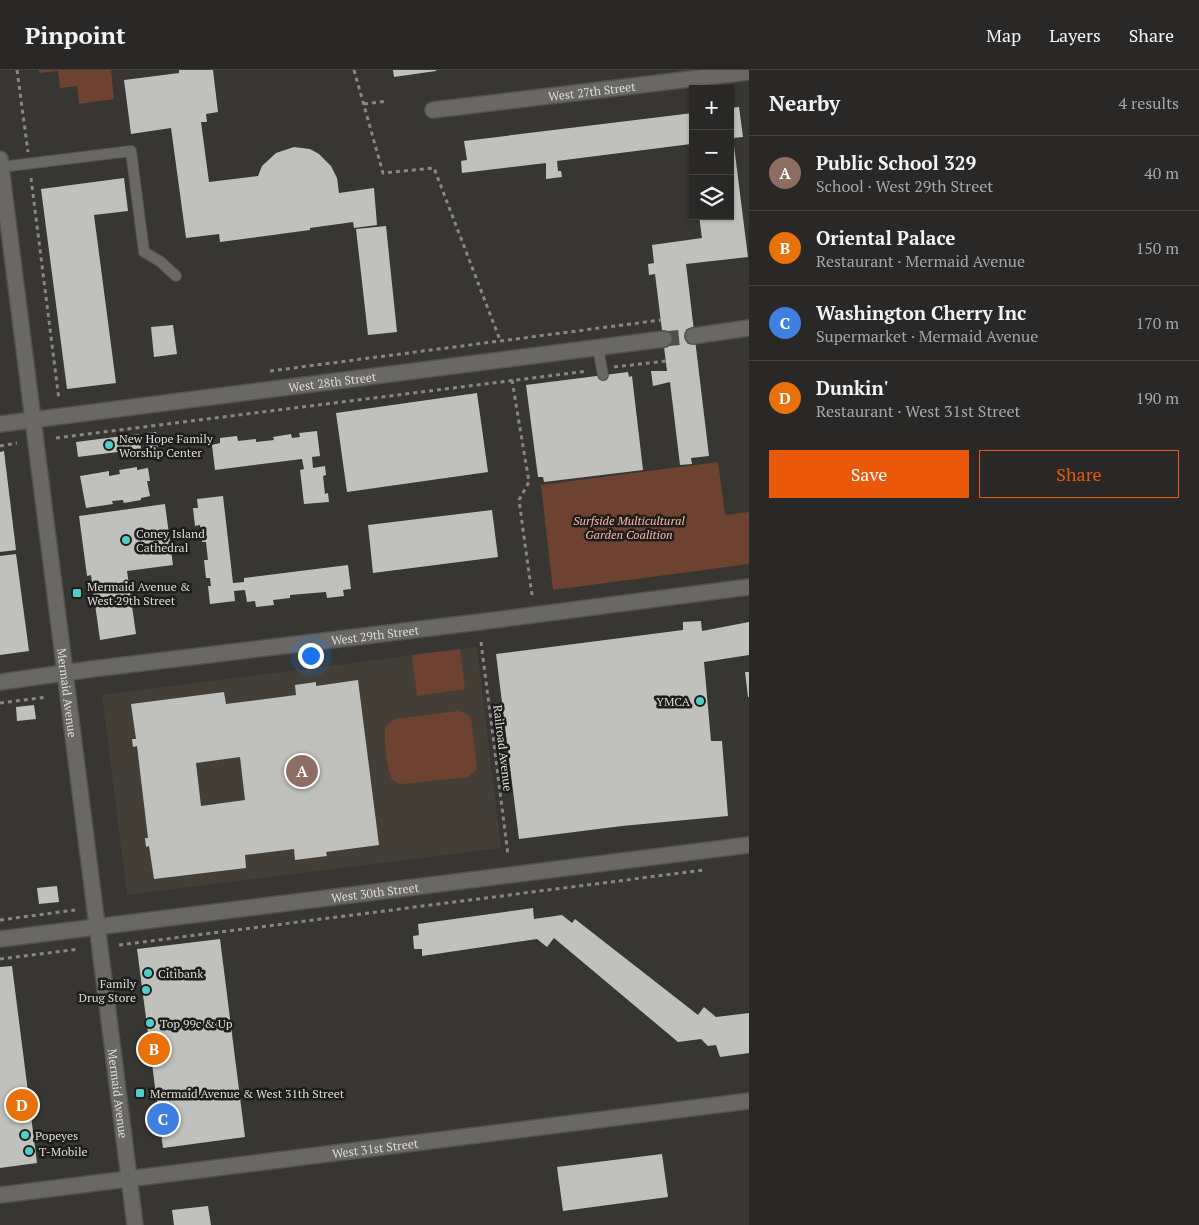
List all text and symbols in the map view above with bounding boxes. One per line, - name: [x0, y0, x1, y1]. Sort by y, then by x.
- text: Pinpoint: [25, 19, 126, 51]
- text: Map: [986, 23, 1021, 47]
- text: Layers: [1049, 23, 1101, 47]
- text: Share: [1129, 23, 1174, 47]
- street label: West 27th Street: [547, 78, 637, 104]
- map controls: [689, 85, 734, 220]
- button: +: [689, 85, 734, 130]
- text: Nearby: [769, 89, 840, 117]
- text: 4 results: [1119, 92, 1179, 114]
- button: −: [689, 130, 734, 175]
- text: Public School 329: [816, 150, 976, 175]
- text: A: [779, 162, 791, 184]
- text: 40 m: [1144, 162, 1179, 184]
- button: layers: [689, 175, 734, 220]
- text: School · West 29th Street: [816, 175, 993, 197]
- text: Oriental Palace: [816, 225, 956, 250]
- text: B: [780, 237, 790, 259]
- text: 150 m: [1136, 237, 1179, 259]
- text: Restaurant · Mermaid Avenue: [816, 250, 1025, 272]
- text: Washington Cherry Inc: [816, 300, 1026, 325]
- text: C: [780, 312, 790, 334]
- text: 170 m: [1136, 312, 1179, 334]
- text: Supermarket · Mermaid Avenue: [816, 325, 1038, 347]
- street label: West 28th Street: [288, 368, 378, 395]
- text: Dunkin': [816, 375, 888, 400]
- text: D: [779, 387, 791, 409]
- text: 190 m: [1136, 387, 1179, 409]
- text: Restaurant · West 31st Street: [816, 400, 1021, 422]
- place label: New Hope Family Worship Center: [119, 431, 214, 460]
- marker: New Hope Family Worship Center: [103, 439, 115, 451]
- button: Save: [769, 450, 969, 498]
- button: Share: [979, 450, 1179, 498]
- park label: Surfside Multicultural Garden Coalition: [573, 513, 685, 542]
- place label: Coney Island Cathedral: [136, 526, 205, 555]
- marker: Coney Island Cathedral: [120, 534, 132, 546]
- place label: Mermaid Avenue & West 29th Street: [87, 579, 191, 608]
- marker: Mermaid Avenue & West 29th Street: [71, 587, 83, 599]
- street label: West 29th Street: [330, 622, 420, 647]
- your location: [298, 643, 324, 669]
- street label: Mermaid Avenue: [55, 647, 81, 738]
- place label: YMCA: [656, 694, 691, 709]
- marker: YMCA: [694, 695, 706, 707]
- street label: Railroad Avenue: [490, 704, 516, 792]
- pin: A: [286, 752, 318, 790]
- street label: West 30th Street: [330, 879, 420, 905]
- place label: Citibank: [158, 966, 204, 981]
- marker: Citibank: [142, 967, 154, 979]
- place label: Family Drug Store: [79, 976, 137, 1005]
- marker: Family Drug Store: [140, 984, 152, 996]
- place label: Top 99c & Up: [160, 1016, 233, 1031]
- marker: Top 99c & Up: [144, 1017, 156, 1029]
- pin: B: [138, 1030, 170, 1068]
- street label: Mermaid Avenue: [105, 1048, 131, 1139]
- pin: D: [6, 1086, 38, 1124]
- place label: Mermaid Avenue & West 31th Street: [150, 1086, 345, 1101]
- marker: Mermaid Avenue & West 31th Street: [134, 1087, 146, 1099]
- pin: C: [147, 1100, 179, 1138]
- place label: Popeyes: [35, 1128, 78, 1143]
- marker: Popeyes: [19, 1129, 31, 1141]
- street label: West 31st Street: [331, 1135, 419, 1161]
- place label: T-Mobile: [39, 1144, 88, 1159]
- marker: T-Mobile: [23, 1145, 35, 1157]

